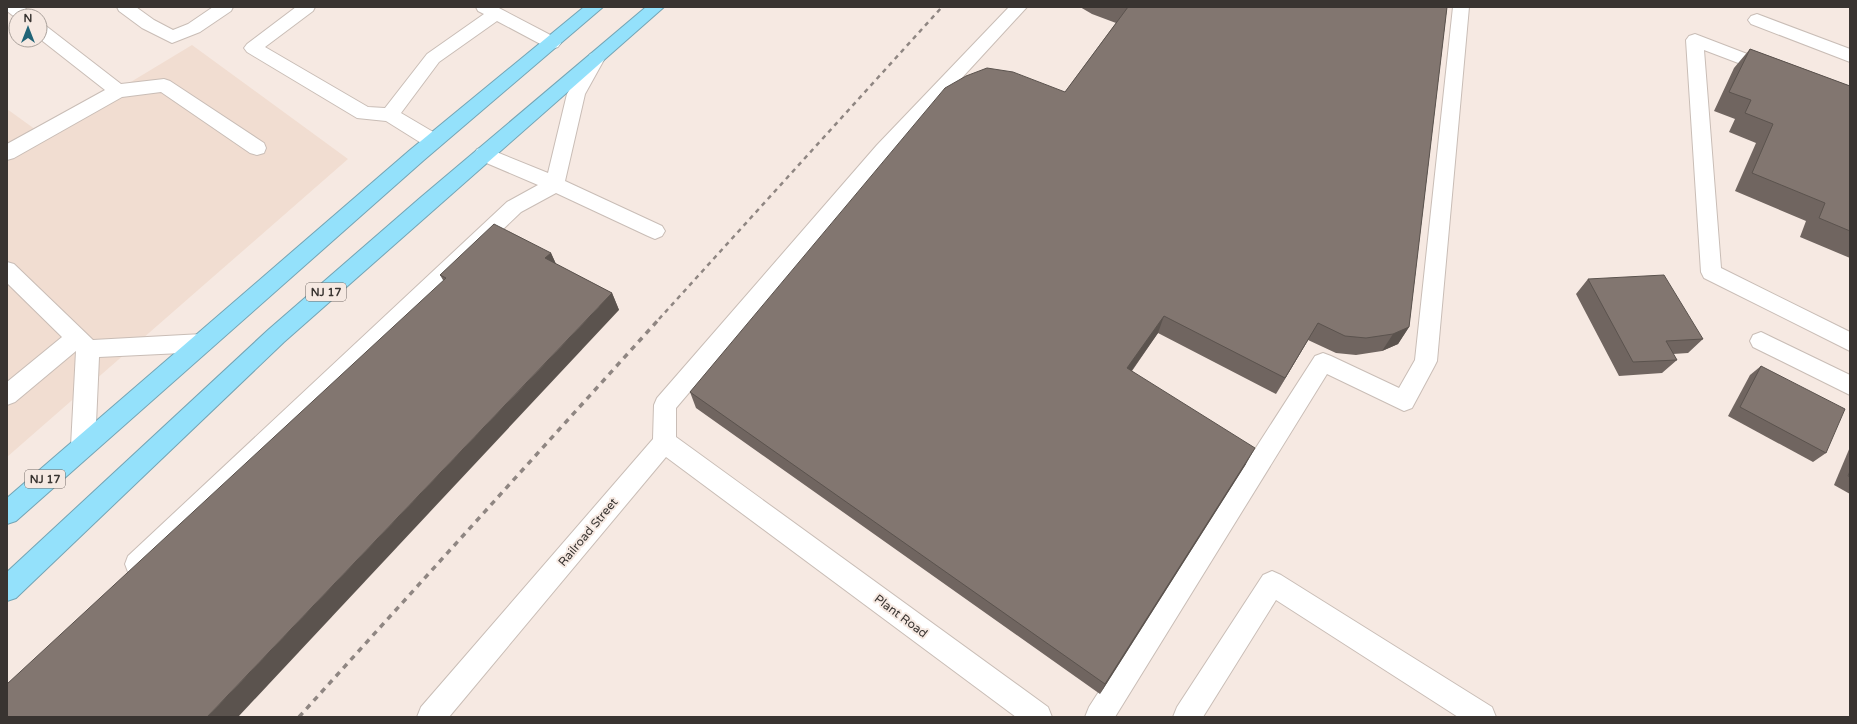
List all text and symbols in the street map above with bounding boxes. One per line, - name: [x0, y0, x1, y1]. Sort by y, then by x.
- north arrow: [8, 8, 48, 48]
- text: N: [24, 12, 32, 25]
- road number: NJ 17: [306, 283, 346, 301]
- road number: NJ 17: [25, 470, 65, 488]
- street label: Railroad Street: [555, 495, 621, 569]
- street label: Plant Road: [872, 592, 930, 640]

